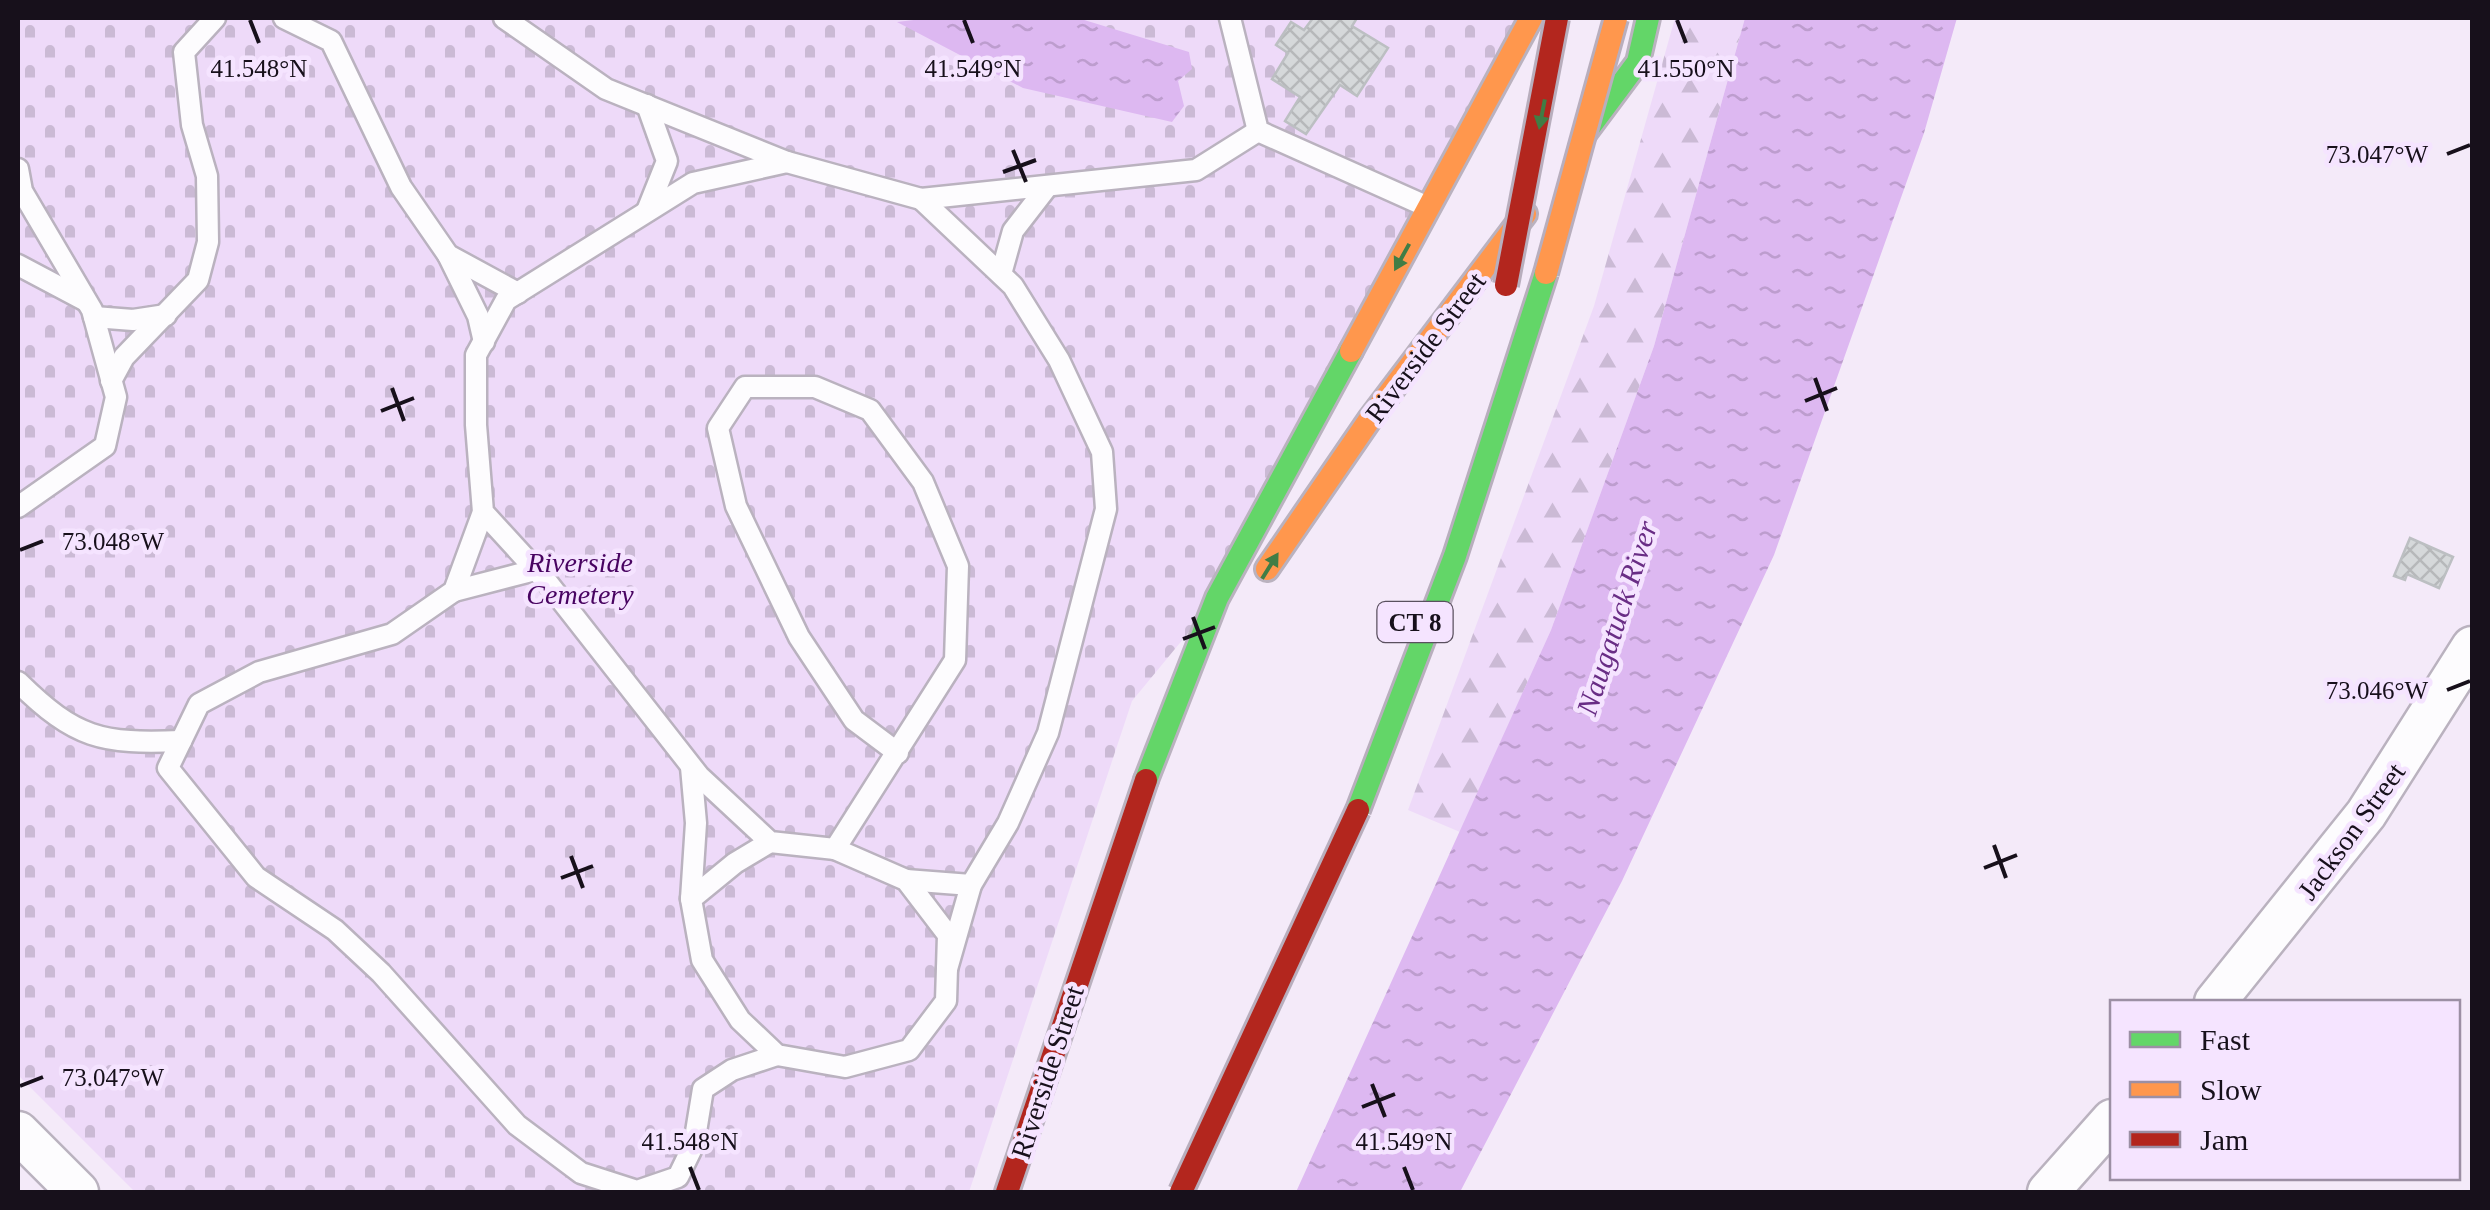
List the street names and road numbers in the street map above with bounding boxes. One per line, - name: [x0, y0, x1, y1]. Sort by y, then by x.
- street label: Riverside Street: [1359, 266, 1492, 428]
- road number: CT 8: [1378, 602, 1452, 642]
- street label: Jackson Street: [2292, 757, 2411, 906]
- street label: Riverside Street: [1005, 982, 1090, 1162]

